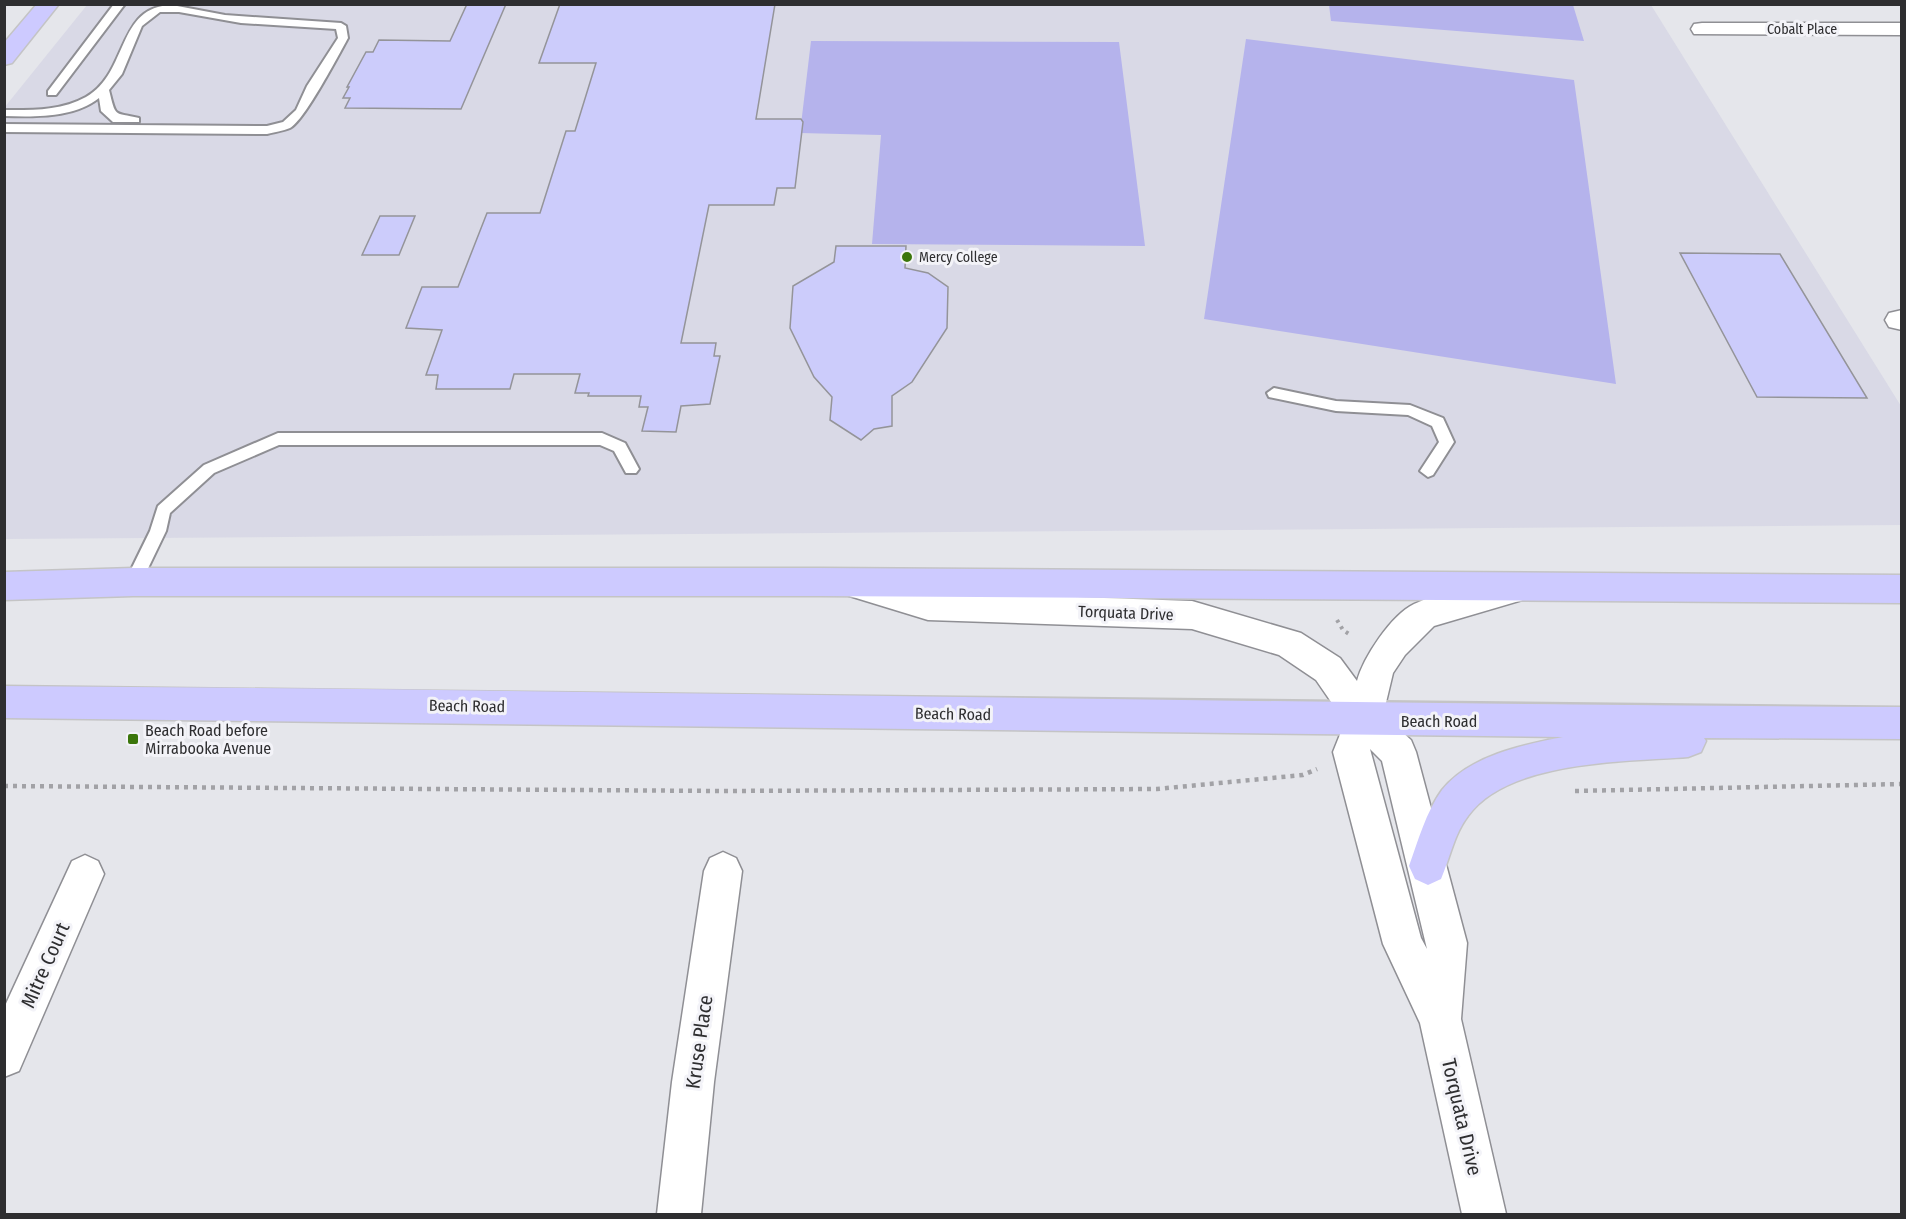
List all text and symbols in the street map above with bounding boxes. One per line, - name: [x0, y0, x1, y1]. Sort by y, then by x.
- street label: Cobalt Place: [1767, 21, 1837, 38]
- place label: Mercy College: [919, 249, 998, 266]
- marker: Mercy College: [900, 250, 914, 264]
- street label: Torquata Drive: [1078, 602, 1174, 624]
- street label: Beach Road: [429, 696, 505, 716]
- street label: Beach Road: [915, 704, 991, 724]
- street label: Beach Road: [1401, 712, 1477, 731]
- place label: Beach Road before Mirrabooka Avenue: [145, 721, 271, 758]
- marker: Beach Road before Mirrabooka Avenue: [126, 732, 140, 746]
- street label: Mitre Court: [16, 918, 75, 1011]
- street label: Kruse Place: [681, 994, 717, 1090]
- street label: Torquata Drive: [1437, 1056, 1487, 1178]

